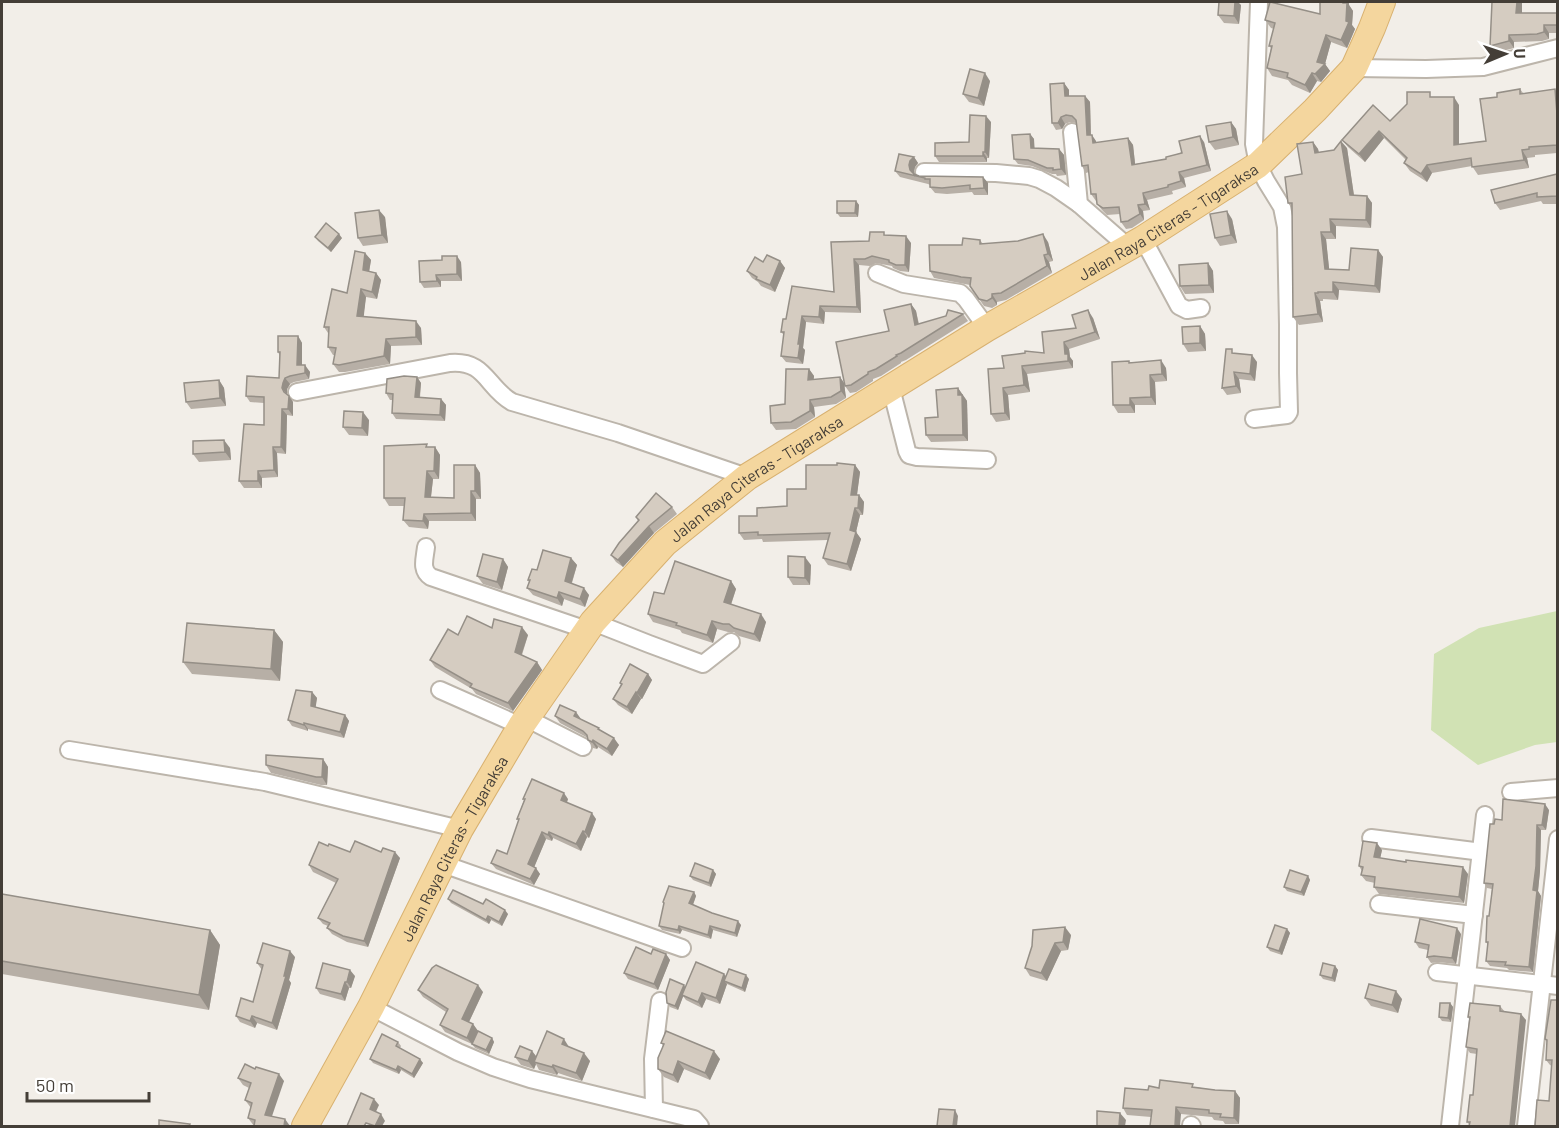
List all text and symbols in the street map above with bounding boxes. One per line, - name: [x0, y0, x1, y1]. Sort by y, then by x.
- north arrow: [1475, 24, 1535, 84]
- text: U: [1511, 48, 1530, 59]
- street label: Jalan Raya Citeras - Tigaraksa: [1075, 158, 1261, 284]
- street label: Jalan Raya Citeras - Tigaraksa: [665, 411, 846, 545]
- street label: Jalan Raya Citeras - Tigaraksa: [396, 752, 511, 944]
- scale bar: [27, 1065, 148, 1103]
- text: 50 m: [36, 1074, 74, 1096]

